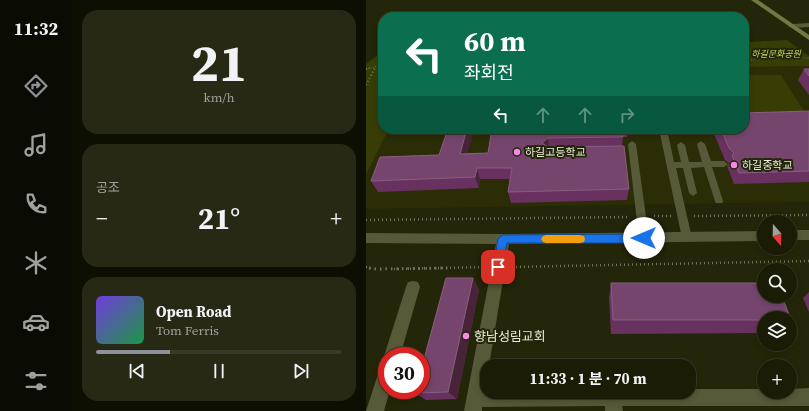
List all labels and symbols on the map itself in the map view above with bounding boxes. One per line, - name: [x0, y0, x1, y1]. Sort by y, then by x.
- park label: 하길문화공원: [751, 48, 802, 60]
- place label: 하길고등학교: [525, 145, 586, 160]
- marker: 하길고등학교: [512, 147, 522, 157]
- place label: 하길중학교: [742, 158, 793, 173]
- marker: 하길중학교: [729, 160, 739, 170]
- north arrow: [757, 215, 797, 255]
- position arrow: [623, 217, 665, 259]
- pin: [481, 250, 515, 284]
- place label: 향남성림교회: [474, 328, 546, 345]
- marker: 향남성림교회: [461, 331, 471, 341]
- speed limit sign: 30: [378, 347, 430, 399]

